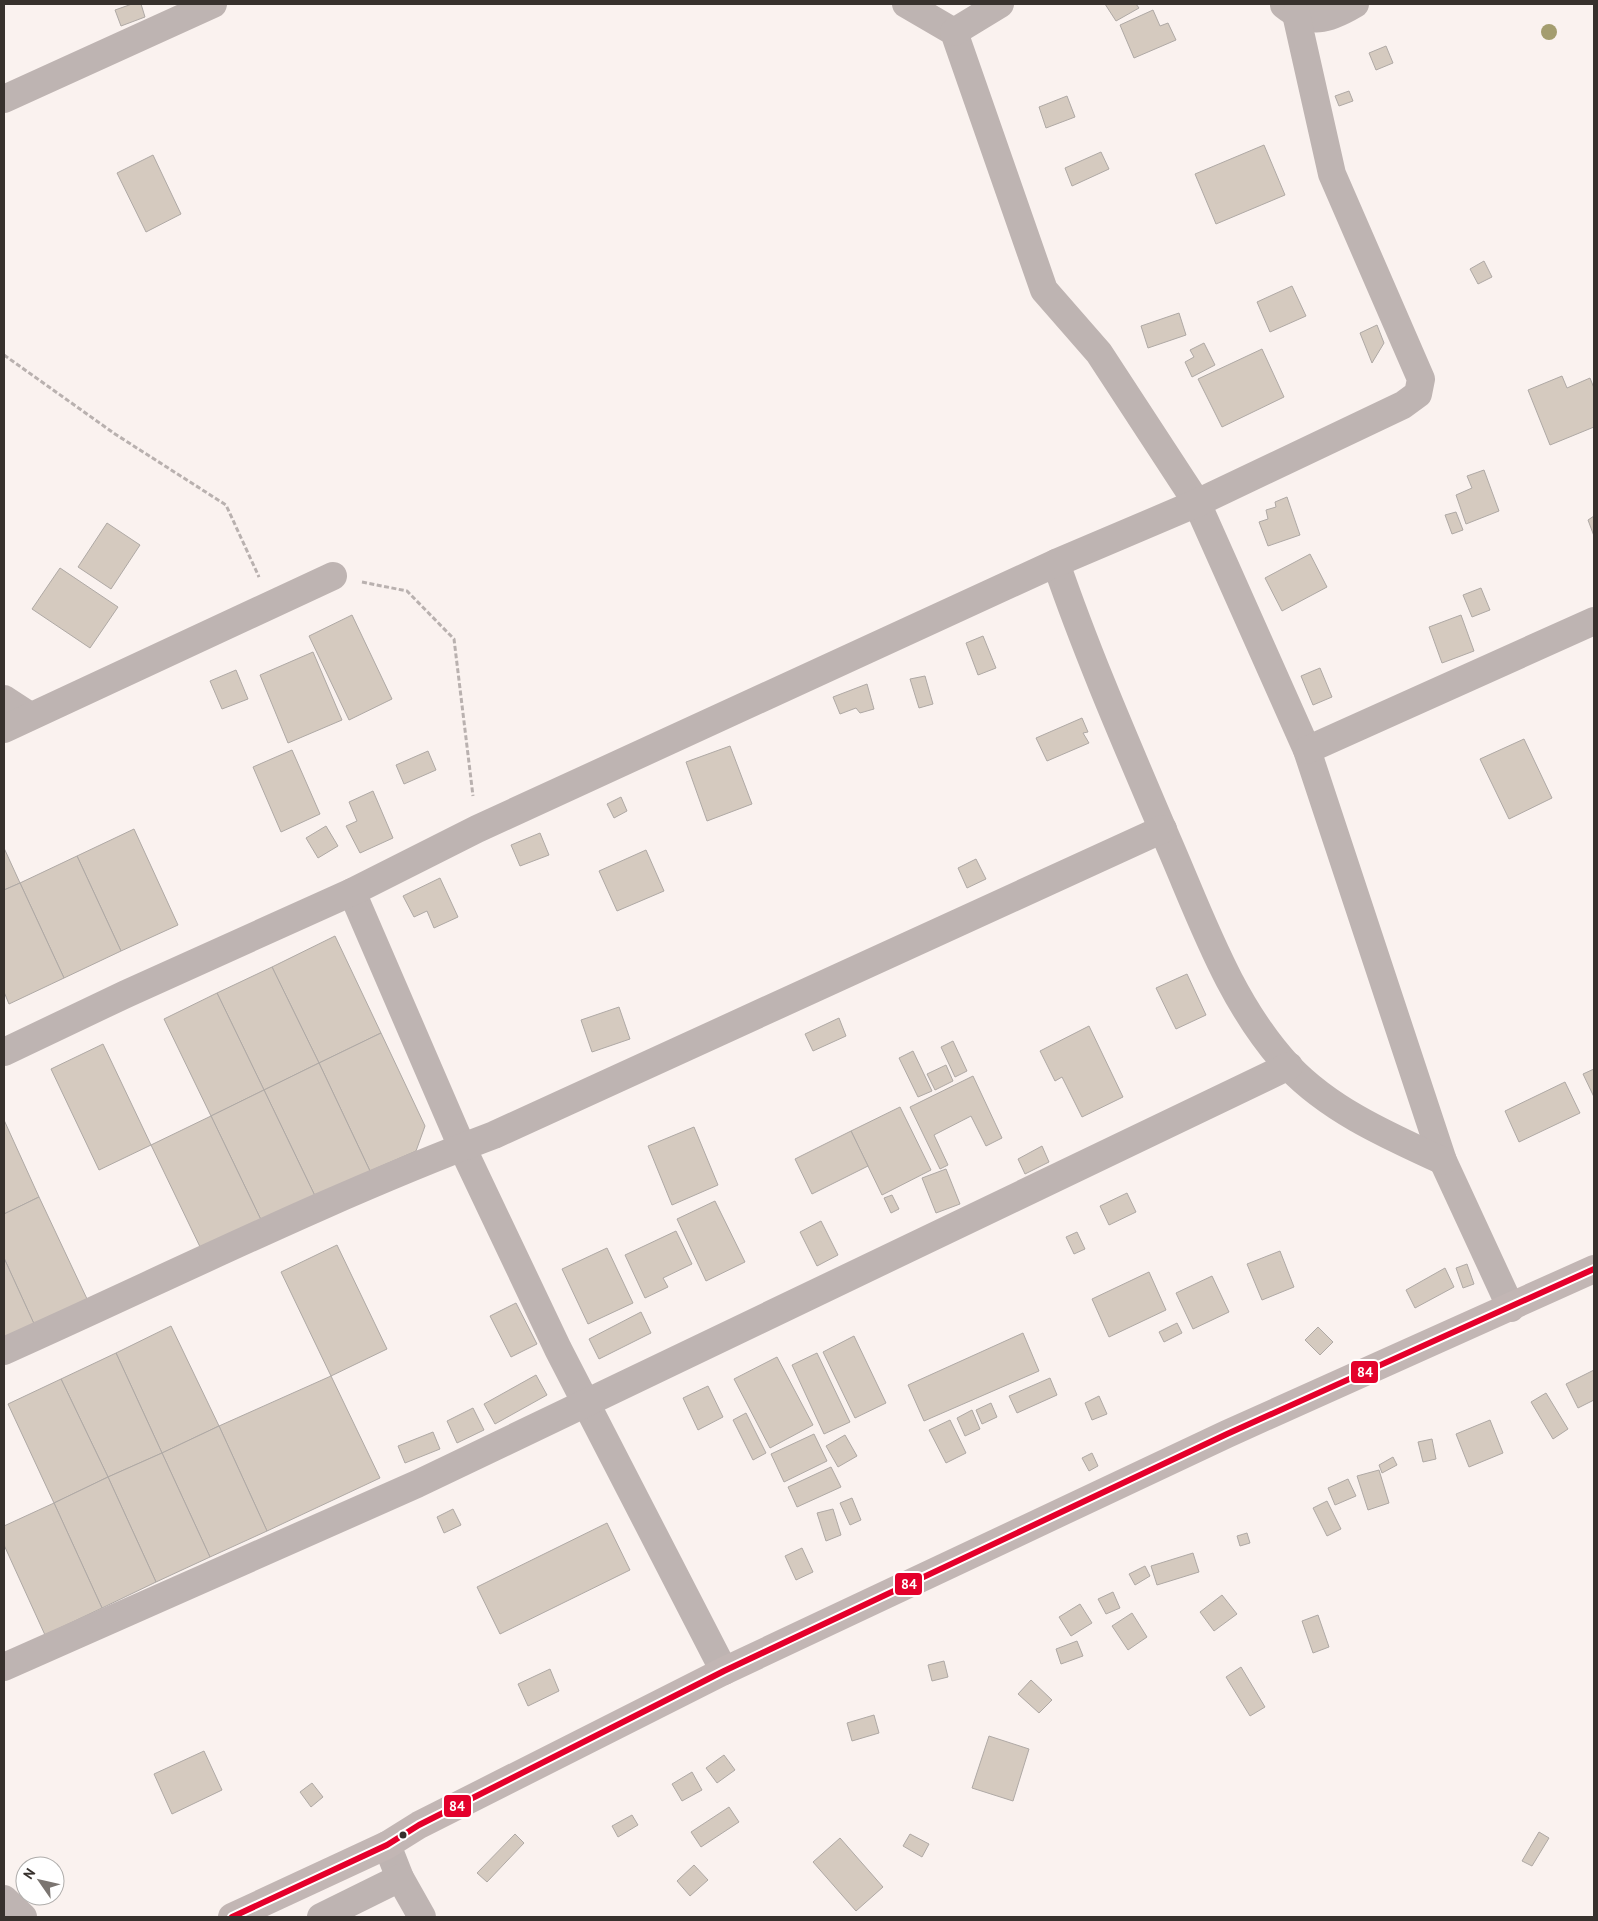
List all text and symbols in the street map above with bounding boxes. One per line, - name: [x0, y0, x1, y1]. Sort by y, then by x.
- line badge: 84: [1350, 1360, 1379, 1384]
- text: 84: [1357, 1363, 1373, 1381]
- line badge: 84: [894, 1572, 923, 1596]
- text: 84: [901, 1575, 917, 1593]
- line badge: 84: [443, 1794, 472, 1818]
- text: 84: [449, 1797, 465, 1815]
- unlabelled marker: [398, 1830, 408, 1840]
- north arrow: [15, 1856, 65, 1906]
- text: N: [19, 1865, 39, 1883]

